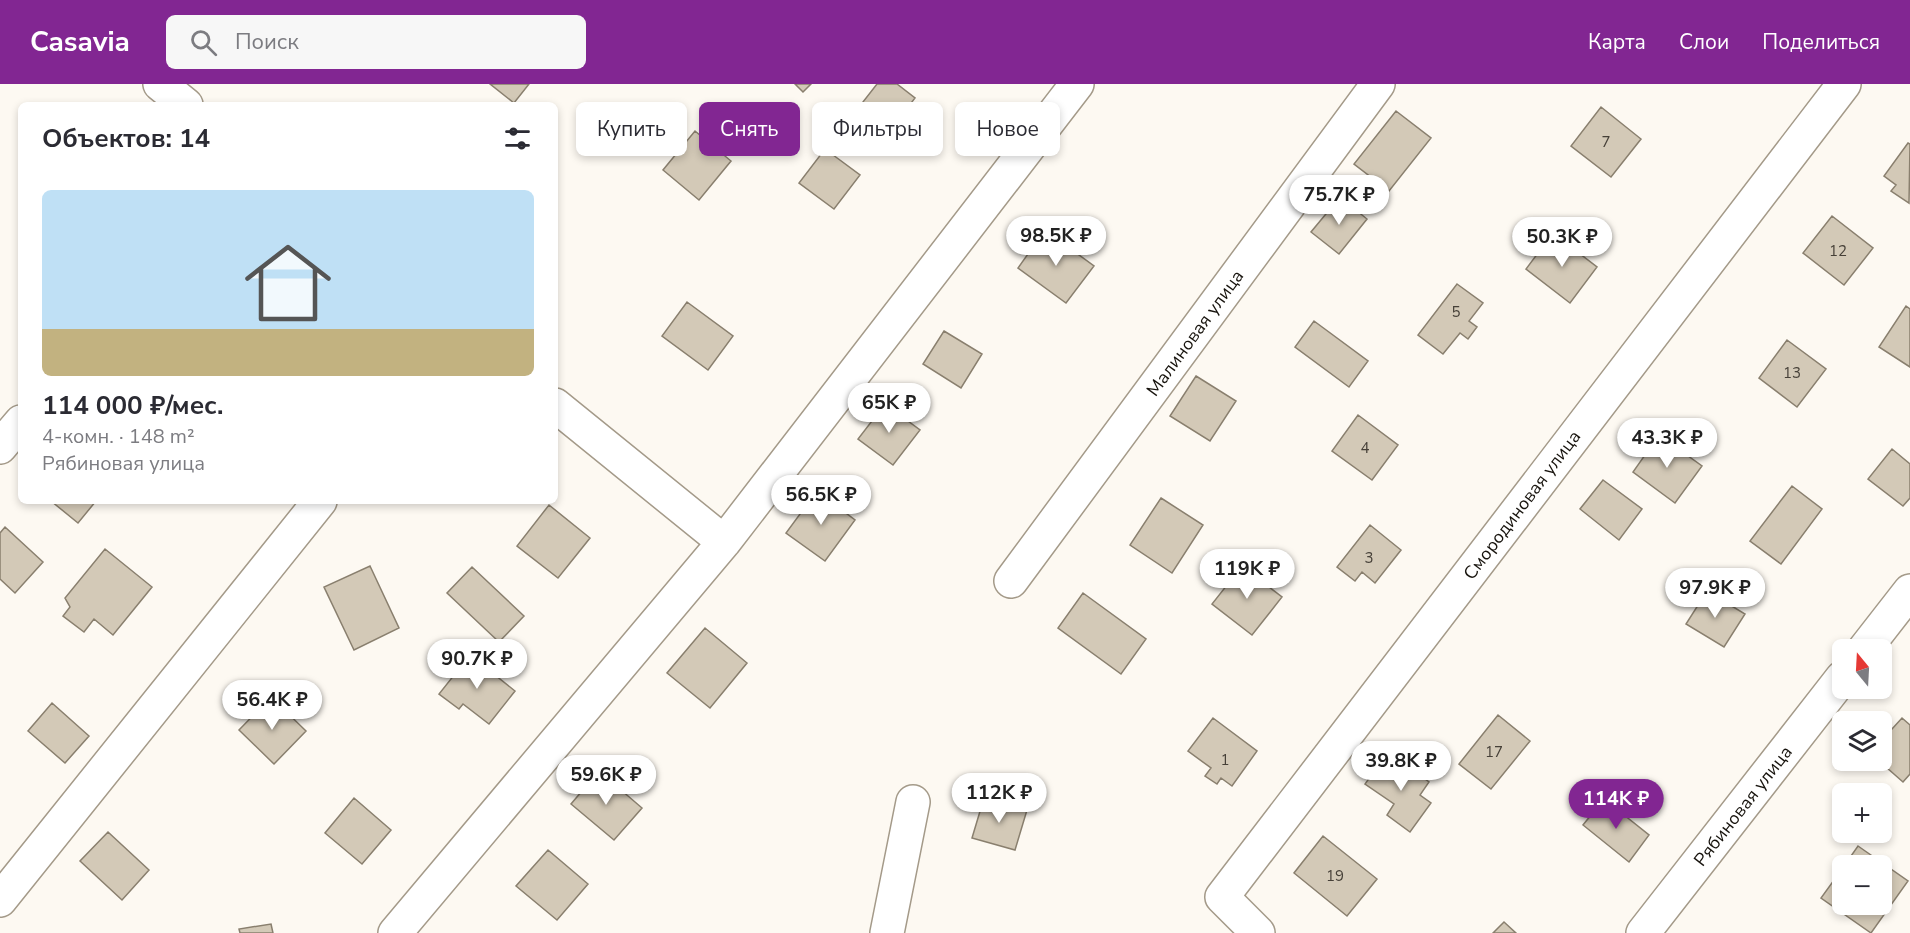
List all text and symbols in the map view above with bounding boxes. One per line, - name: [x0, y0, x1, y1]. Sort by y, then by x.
- search box: [166, 15, 586, 69]
- text: Casavia: [30, 23, 130, 61]
- icon: search: [187, 26, 220, 59]
- text: Поиск: [235, 27, 299, 57]
- text: Карта: [1588, 28, 1646, 56]
- text: Слои: [1679, 28, 1729, 56]
- text: Поделиться: [1762, 28, 1880, 56]
- chip: Купить: [576, 102, 687, 156]
- chip: Снять: [699, 102, 800, 156]
- chip: Фильтры: [812, 102, 943, 156]
- chip: Новое: [955, 102, 1060, 156]
- text: Объектов: 14: [42, 121, 210, 156]
- icon: filters: [501, 122, 534, 155]
- house number: 7: [1601, 132, 1611, 152]
- pin: 75.7K ₽: [1284, 175, 1394, 226]
- text: 75.7K ₽: [1303, 181, 1375, 208]
- pin: 98.5K ₽: [1001, 216, 1111, 267]
- pin: 50.3K ₽: [1507, 217, 1617, 268]
- text: 98.5K ₽: [1020, 222, 1092, 249]
- text: 50.3K ₽: [1526, 223, 1598, 250]
- icon: home: [234, 229, 342, 337]
- house number: 12: [1829, 241, 1847, 261]
- street label: Малиновая улица: [1141, 265, 1249, 401]
- house number: 5: [1451, 302, 1461, 322]
- house number: 13: [1783, 363, 1801, 383]
- pin: 65K ₽: [847, 383, 931, 434]
- text: 114 000 ₽/мес.: [42, 388, 223, 423]
- text: 65K ₽: [862, 389, 916, 416]
- pin: 43.3K ₽: [1612, 418, 1722, 469]
- text: 4-комн. · 148 m²: [42, 423, 195, 450]
- text: 43.3K ₽: [1631, 424, 1703, 451]
- street label: Смородиновая улица: [1458, 425, 1586, 585]
- house number: 4: [1360, 438, 1370, 458]
- text: Рябиновая улица: [42, 450, 205, 477]
- pin: 56.5K ₽: [766, 475, 876, 526]
- text: 56.5K ₽: [785, 481, 857, 508]
- house number: 3: [1364, 548, 1374, 568]
- pin: 119K ₽: [1198, 549, 1296, 600]
- text: 119K ₽: [1214, 555, 1280, 582]
- pin: 97.9K ₽: [1660, 568, 1770, 619]
- text: 97.9K ₽: [1679, 574, 1751, 601]
- pin: 90.7K ₽: [422, 639, 532, 690]
- north arrow: [1832, 639, 1892, 699]
- map controls: [1832, 639, 1892, 915]
- text: 90.7K ₽: [441, 645, 513, 672]
- pin: 56.4K ₽: [217, 680, 327, 731]
- text: 56.4K ₽: [236, 686, 308, 713]
- button: layers: [1832, 711, 1892, 771]
- pin: 39.8K ₽: [1346, 741, 1456, 792]
- street label: Рябиновая улица: [1688, 741, 1798, 871]
- house number: 17: [1485, 742, 1503, 762]
- text: 39.8K ₽: [1365, 747, 1437, 774]
- house number: 1: [1220, 750, 1230, 770]
- pin: 59.6K ₽: [551, 755, 661, 806]
- text: 59.6K ₽: [570, 761, 642, 788]
- pin: 112K ₽: [950, 773, 1048, 824]
- text: 112K ₽: [966, 779, 1032, 806]
- pin: 114K ₽: [1567, 779, 1665, 830]
- button: +: [1832, 783, 1892, 843]
- text: 114K ₽: [1583, 785, 1649, 812]
- button: −: [1832, 855, 1892, 915]
- house number: 19: [1326, 866, 1344, 886]

